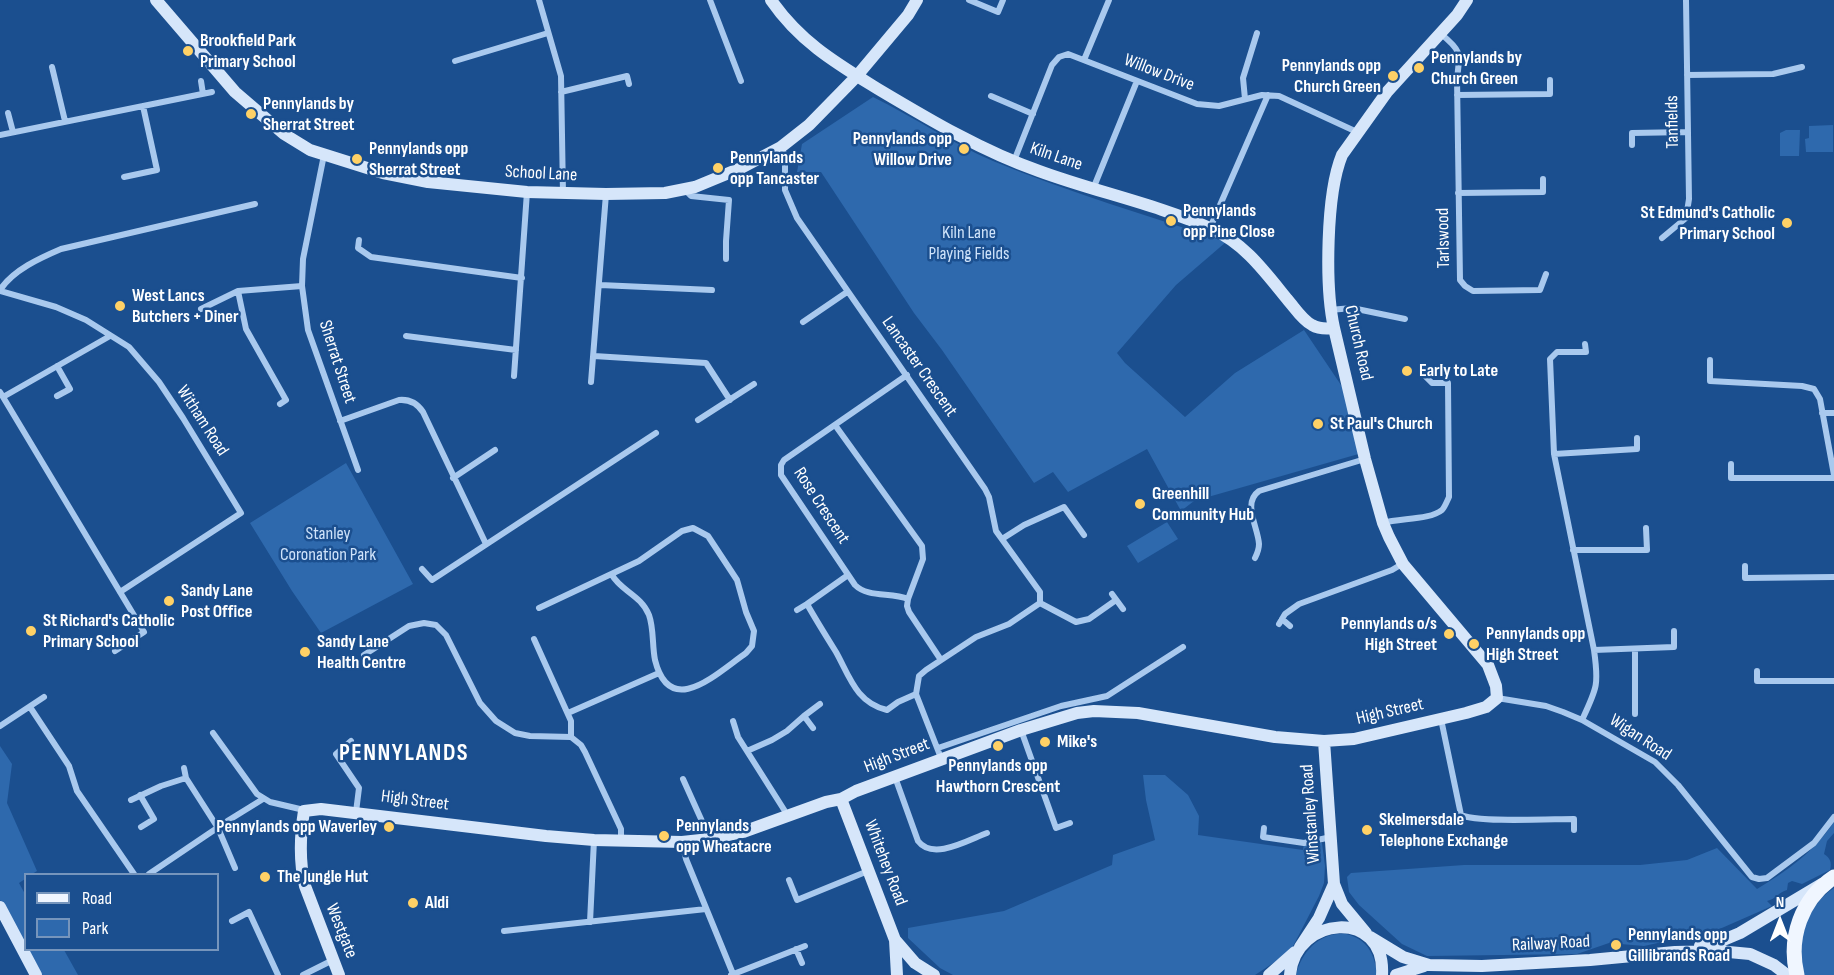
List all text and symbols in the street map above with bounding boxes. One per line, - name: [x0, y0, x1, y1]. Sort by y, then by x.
- place label: Brookfield Park Primary School: [200, 30, 296, 72]
- marker: Brookfield Park Primary School: [181, 44, 195, 58]
- place label: Pennylands by Church Green: [1431, 47, 1522, 90]
- street label: Willow Drive: [1121, 50, 1197, 96]
- place label: Pennylands opp Church Green: [1282, 55, 1381, 98]
- marker: Pennylands by Church Green: [1412, 61, 1426, 75]
- marker: Pennylands opp Church Green: [1386, 69, 1400, 83]
- place label: Pennylands by Sherrat Street: [263, 93, 355, 136]
- street label: Tanfields: [1662, 95, 1684, 149]
- marker: Pennylands by Sherrat Street: [244, 107, 258, 121]
- place label: Pennylands opp Willow Drive: [853, 128, 952, 170]
- place label: Pennylands opp Sherrat Street: [369, 138, 468, 180]
- street label: Kiln Lane: [1027, 138, 1085, 176]
- marker: Pennylands opp Willow Drive: [957, 142, 971, 156]
- place label: Pennylands opp Tancaster: [730, 147, 819, 190]
- marker: Pennylands opp Sherrat Street: [350, 152, 364, 166]
- street label: School Lane: [504, 161, 578, 187]
- marker: Pennylands opp Tancaster: [711, 161, 725, 175]
- place label: Pennylands opp Pine Close: [1183, 200, 1275, 242]
- place label: St Edmund's Catholic Primary School: [1641, 202, 1775, 244]
- street label: Tarlswood: [1433, 208, 1455, 268]
- marker: Pennylands opp Pine Close: [1164, 214, 1178, 228]
- marker: St Edmund's Catholic Primary School: [1780, 216, 1794, 230]
- park label: Kiln Lane Playing Fields: [929, 222, 1009, 264]
- place label: West Lancs Butchers + Diner: [132, 285, 239, 328]
- marker: West Lancs Butchers + Diner: [113, 299, 127, 313]
- street label: Church Road: [1339, 303, 1377, 383]
- street label: Lancaster Crescent: [877, 313, 961, 421]
- street label: Sherrat Street: [313, 318, 361, 406]
- place label: Early to Late: [1419, 360, 1498, 382]
- marker: Early to Late: [1400, 364, 1414, 378]
- street label: Witham Road: [171, 382, 233, 460]
- place label: St Paul's Church: [1330, 413, 1433, 435]
- marker: St Paul's Church: [1311, 417, 1325, 431]
- street label: Rose Crescent: [788, 464, 854, 548]
- place label: Greenhill Community Hub: [1152, 483, 1254, 526]
- marker: Greenhill Community Hub: [1133, 497, 1147, 511]
- park label: Stanley Coronation Park: [280, 523, 376, 566]
- place label: Sandy Lane Post Office: [181, 580, 253, 622]
- marker: Sandy Lane Post Office: [162, 594, 176, 608]
- place label: St Richard's Catholic Primary School: [43, 610, 175, 652]
- place label: Pennylands o/s High Street: [1341, 613, 1437, 656]
- place label: Pennylands opp High Street: [1486, 623, 1585, 666]
- marker: St Richard's Catholic Primary School: [24, 624, 38, 638]
- marker: Pennylands o/s High Street: [1442, 627, 1456, 641]
- place label: Sandy Lane Health Centre: [317, 631, 406, 674]
- marker: Pennylands opp High Street: [1467, 637, 1481, 651]
- marker: Sandy Lane Health Centre: [298, 645, 312, 659]
- street label: High Street: [1354, 694, 1426, 730]
- street label: Wigan Road: [1605, 710, 1675, 766]
- place label: Mike's: [1057, 731, 1097, 753]
- street label: High Street: [861, 734, 933, 778]
- marker: Mike's: [1038, 735, 1052, 749]
- marker: Pennylands opp Hawthorn Crescent: [991, 739, 1005, 753]
- district label: PENNYLANDS: [339, 740, 469, 768]
- place label: Pennylands opp Hawthorn Crescent: [936, 755, 1060, 798]
- street label: Winstanley Road: [1297, 764, 1325, 864]
- street label: High Street: [380, 786, 450, 816]
- place label: Skelmersdale Telephone Exchange: [1379, 809, 1508, 852]
- place label: Pennylands opp Wheatacre: [676, 815, 772, 858]
- place label: Pennylands opp Waverley: [216, 816, 377, 838]
- street label: Whitehey Road: [859, 817, 911, 909]
- marker: Pennylands opp Waverley: [382, 820, 396, 834]
- marker: Skelmersdale Telephone Exchange: [1360, 823, 1374, 837]
- marker: Pennylands opp Wheatacre: [657, 829, 671, 843]
- place label: The Jungle Hut: [277, 866, 368, 888]
- marker: The Jungle Hut: [258, 870, 272, 884]
- legend: [24, 873, 219, 951]
- text: Road: [82, 888, 112, 909]
- north arrow: [1750, 891, 1810, 951]
- place label: Aldi: [425, 892, 449, 914]
- text: N: [1776, 893, 1784, 912]
- marker: Aldi: [406, 896, 420, 910]
- street label: Westgate: [320, 901, 362, 961]
- text: Park: [82, 918, 108, 939]
- place label: Pennylands opp Gillibrands Road: [1628, 924, 1730, 966]
- street label: Railway Road: [1511, 931, 1591, 957]
- marker: Pennylands opp Gillibrands Road: [1609, 938, 1623, 952]

